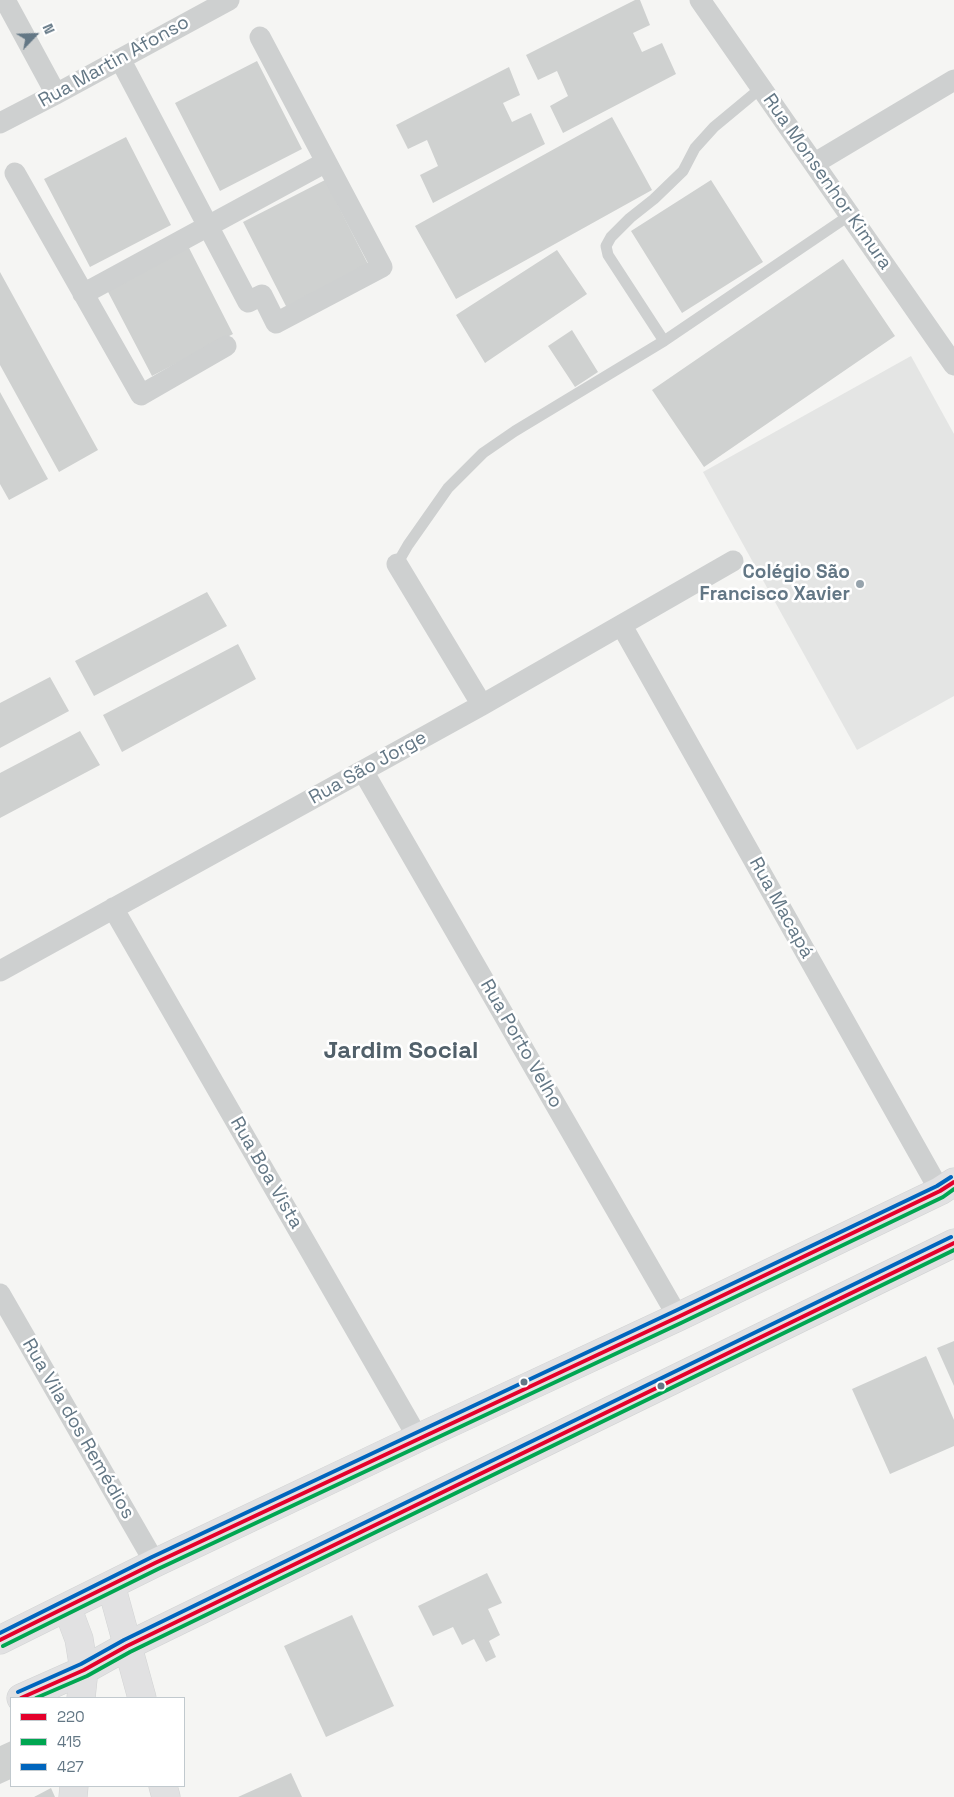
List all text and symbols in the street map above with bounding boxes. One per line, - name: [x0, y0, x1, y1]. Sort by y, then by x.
- north arrow: [10, 10, 60, 60]
- street label: Rua Martin Afonso: [35, 11, 193, 113]
- text: N: [39, 21, 59, 37]
- street label: Rua Monsenhor Kimura: [758, 90, 896, 274]
- place label: Colégio São Francisco Xavier: [700, 562, 850, 606]
- marker: Colégio São Francisco Xavier: [854, 578, 866, 590]
- street label: Rua São Jorge: [305, 726, 431, 810]
- street label: Rua Macapá: [744, 854, 818, 962]
- street label: Rua Porto Velho: [475, 976, 567, 1112]
- district label: Jardim Social: [324, 1037, 478, 1065]
- street label: Rua Boa Vista: [225, 1113, 307, 1233]
- street label: Rua Vila dos Remédios: [17, 1335, 139, 1523]
- unlabelled marker: [519, 1377, 529, 1387]
- unlabelled marker: [656, 1381, 666, 1391]
- legend: [10, 1697, 185, 1787]
- text: 220: [57, 1707, 85, 1726]
- text: 415: [57, 1732, 81, 1751]
- text: 427: [57, 1757, 84, 1776]

